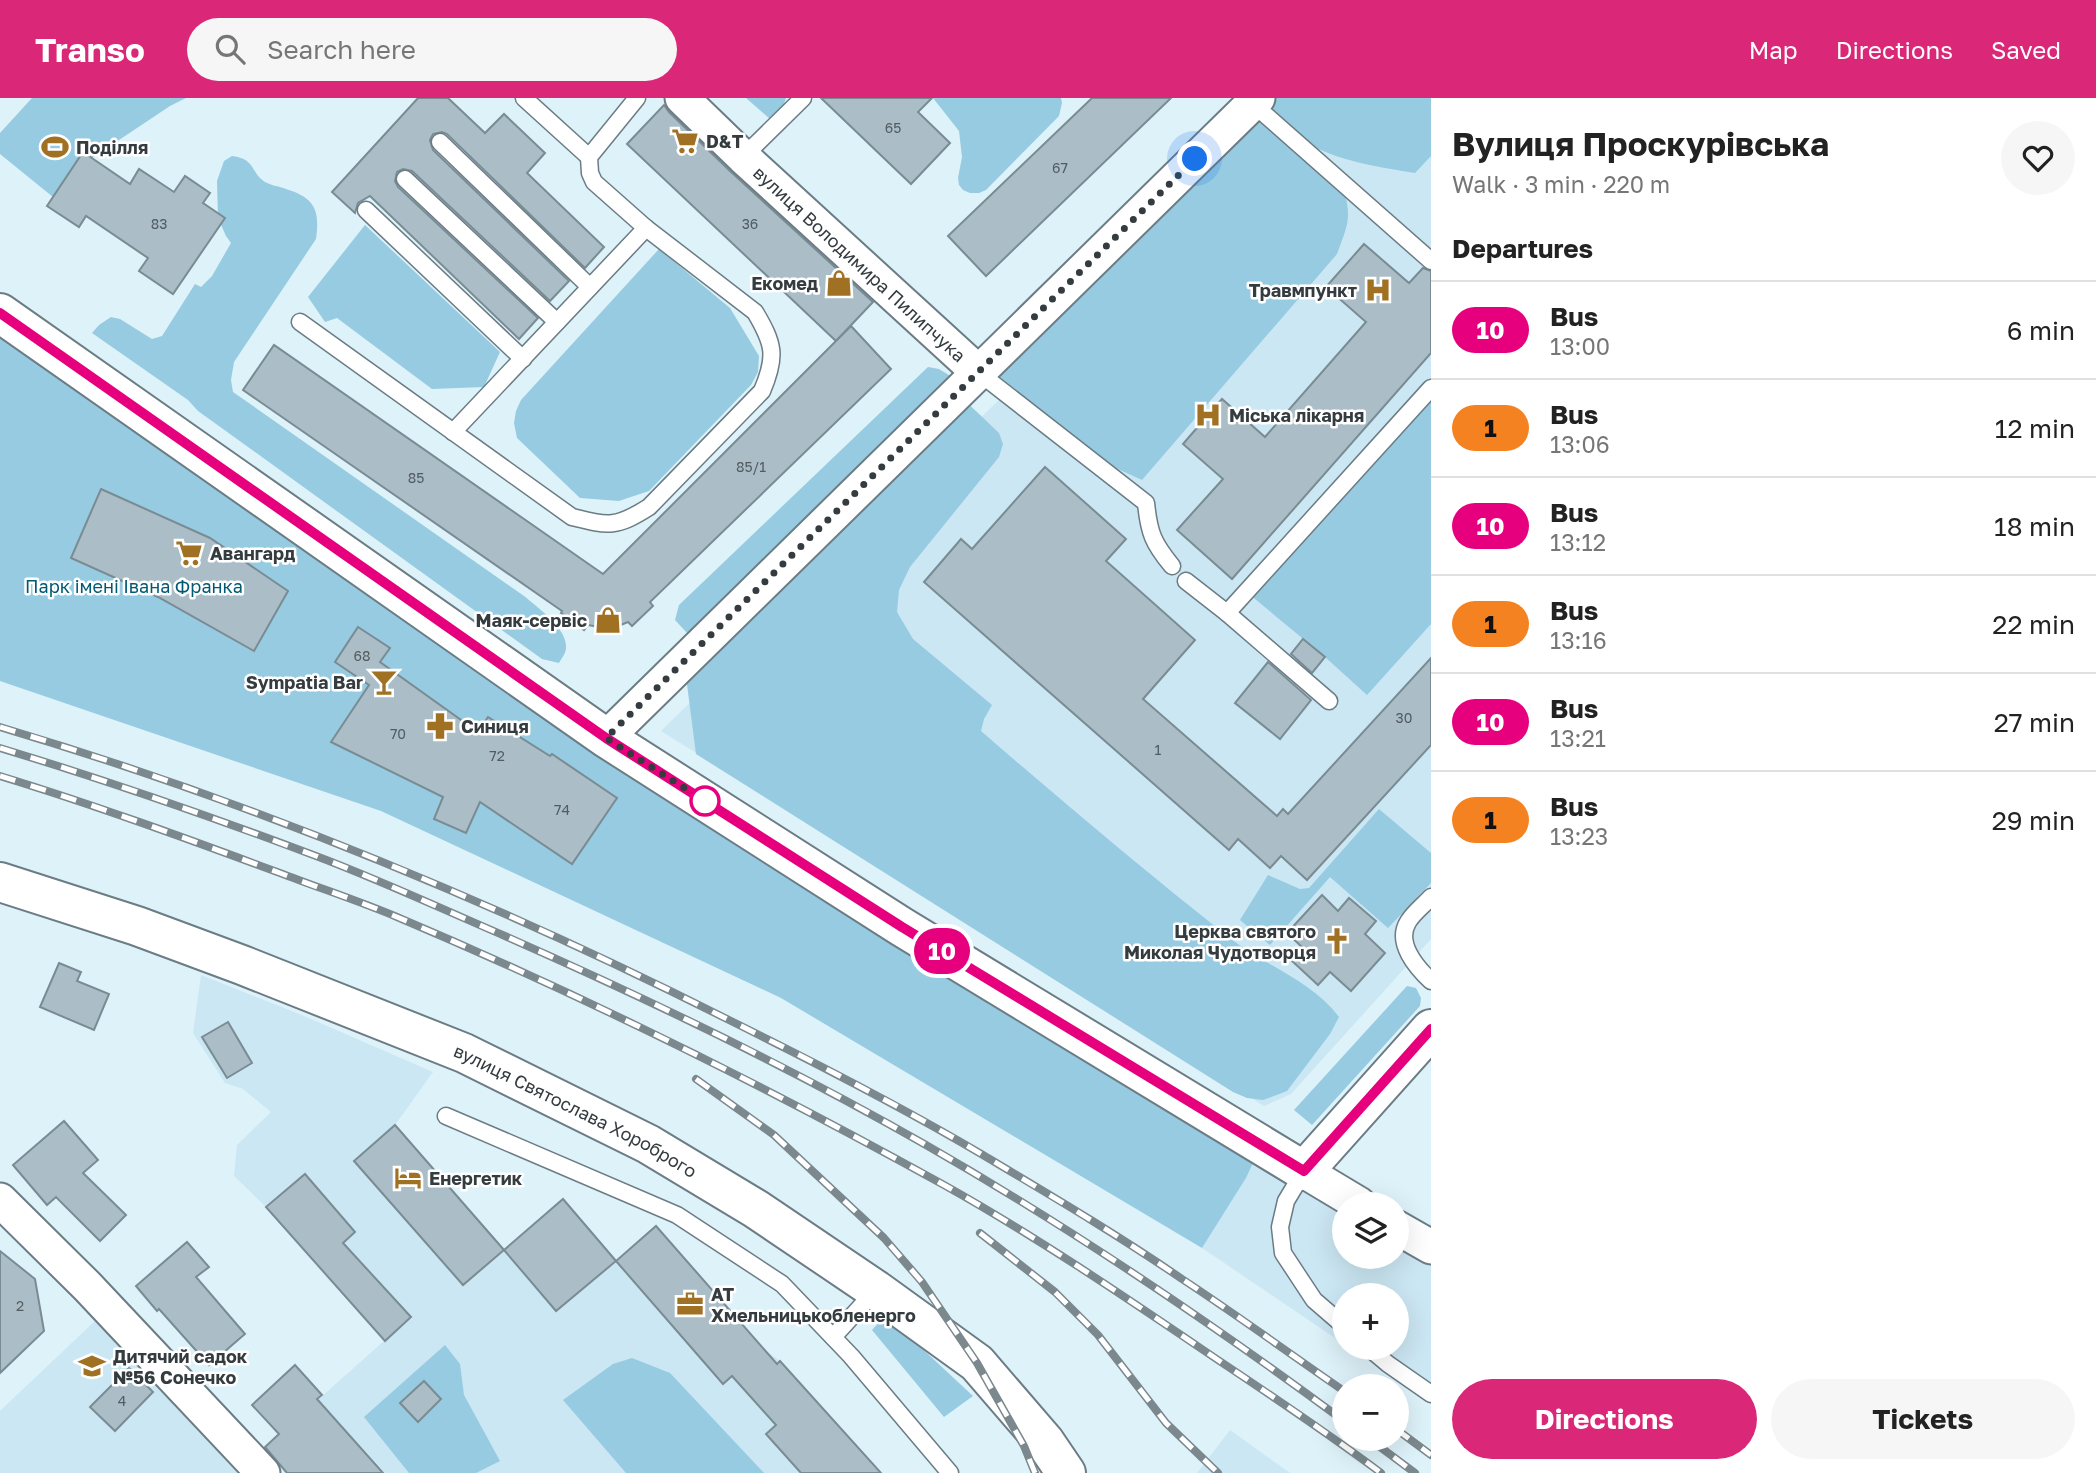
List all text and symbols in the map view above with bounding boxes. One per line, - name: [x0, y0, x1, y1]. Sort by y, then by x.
- search box: [187, 18, 677, 81]
- text: Transo: [35, 30, 145, 69]
- icon: search: [211, 30, 249, 68]
- text: Search here: [267, 34, 416, 65]
- text: Map: [1749, 35, 1798, 64]
- text: Directions: [1836, 35, 1953, 64]
- text: Saved: [1991, 35, 2061, 64]
- house number: 65: [885, 119, 901, 136]
- button: heart: [2001, 121, 2075, 195]
- text: Вулиця Проскурівська: [1452, 124, 1829, 163]
- supermarket icon: D&T: [670, 126, 700, 156]
- place label: D&T: [706, 130, 744, 152]
- sports icon: Поділля: [40, 132, 70, 162]
- place label: Поділля: [76, 136, 148, 158]
- your location: [1177, 141, 1212, 176]
- house number: 67: [1052, 159, 1068, 176]
- street label: вулиця Володимира Пилипчука: [749, 161, 970, 366]
- text: Walk · 3 min · 220 m: [1452, 170, 1670, 198]
- house number: 83: [151, 215, 167, 232]
- house number: 36: [742, 215, 758, 232]
- text: Departures: [1452, 233, 1593, 264]
- shop icon: Екомед: [824, 268, 854, 298]
- place label: Екомед: [751, 272, 818, 294]
- hospital icon: Травмпункт: [1363, 275, 1393, 305]
- place label: Травмпункт: [1249, 279, 1357, 301]
- text: Bus: [1550, 301, 1598, 332]
- text: 10: [1477, 315, 1504, 344]
- text: 6 min: [2007, 315, 2075, 346]
- text: 13:00: [1550, 332, 1610, 360]
- text: Bus: [1550, 399, 1598, 430]
- hospital icon: Міська лікарня: [1193, 400, 1223, 430]
- place label: Міська лікарня: [1229, 404, 1364, 426]
- text: 1: [1484, 413, 1497, 442]
- text: 12 min: [1995, 413, 2075, 444]
- text: 13:06: [1550, 430, 1610, 458]
- house number: 85/1: [736, 458, 766, 475]
- house number: 85: [408, 469, 424, 486]
- text: Bus: [1550, 497, 1598, 528]
- text: 10: [1477, 511, 1504, 540]
- text: 18 min: [1994, 511, 2075, 542]
- text: 13:12: [1550, 528, 1606, 556]
- supermarket icon: Авангард: [174, 538, 204, 568]
- place label: Авангард: [210, 542, 295, 564]
- park label: Парк імені Івана Франка: [25, 575, 243, 597]
- text: Bus: [1550, 595, 1598, 626]
- shop icon: Маяк-сервіс: [593, 605, 623, 635]
- place label: Маяк-сервіс: [476, 609, 587, 631]
- text: 1: [1484, 609, 1497, 638]
- text: 22 min: [1992, 609, 2075, 640]
- text: 13:16: [1550, 626, 1607, 654]
- house number: 68: [353, 647, 371, 664]
- bar icon: Sympatia Bar: [369, 667, 399, 697]
- place label: Sympatia Bar: [246, 671, 363, 693]
- text: Bus: [1550, 693, 1598, 724]
- text: 10: [1477, 707, 1504, 736]
- text: 27 min: [1994, 707, 2075, 738]
- house number: 30: [1396, 709, 1412, 726]
- pharmacy icon: Синиця: [425, 711, 455, 741]
- place label: Синиця: [461, 715, 529, 737]
- text: 13:21: [1550, 724, 1606, 752]
- house number: 70: [390, 725, 406, 742]
- house number: 1: [1155, 741, 1162, 758]
- house number: 72: [489, 747, 505, 764]
- unlabelled marker: [690, 786, 720, 816]
- text: Bus: [1550, 791, 1598, 822]
- house number: 74: [554, 801, 570, 818]
- text: 1: [1484, 805, 1497, 834]
- text: 29 min: [1992, 805, 2075, 836]
- text: 13:23: [1550, 822, 1608, 850]
- place label: Церква святого Миколая Чудотворця: [1124, 920, 1316, 963]
- church icon: Церква святого Миколая Чудотворця: [1322, 926, 1352, 956]
- line badge: 10: [911, 928, 974, 974]
- text: 10: [928, 936, 956, 965]
- street label: вулиця Святослава Хороброго: [451, 1039, 701, 1182]
- hotel icon: Енергетик: [393, 1163, 423, 1193]
- place label: Енергетик: [429, 1167, 523, 1189]
- map controls: [1332, 1192, 1409, 1451]
- button: layers: [1332, 1192, 1409, 1269]
- place label: АТ Хмельницькобленерго: [711, 1283, 916, 1326]
- button: +: [1332, 1283, 1409, 1360]
- office icon: АТ Хмельницькобленерго: [675, 1289, 705, 1319]
- house number: 2: [16, 1297, 24, 1314]
- place label: Дитячий садок №56 Сонечко: [113, 1345, 248, 1388]
- school or university icon: Дитячий садок №56 Сонечко: [77, 1351, 107, 1381]
- button: −: [1332, 1374, 1409, 1451]
- button: Directions: [1452, 1379, 1757, 1459]
- button: Tickets: [1771, 1379, 2075, 1459]
- house number: 4: [118, 1392, 126, 1409]

